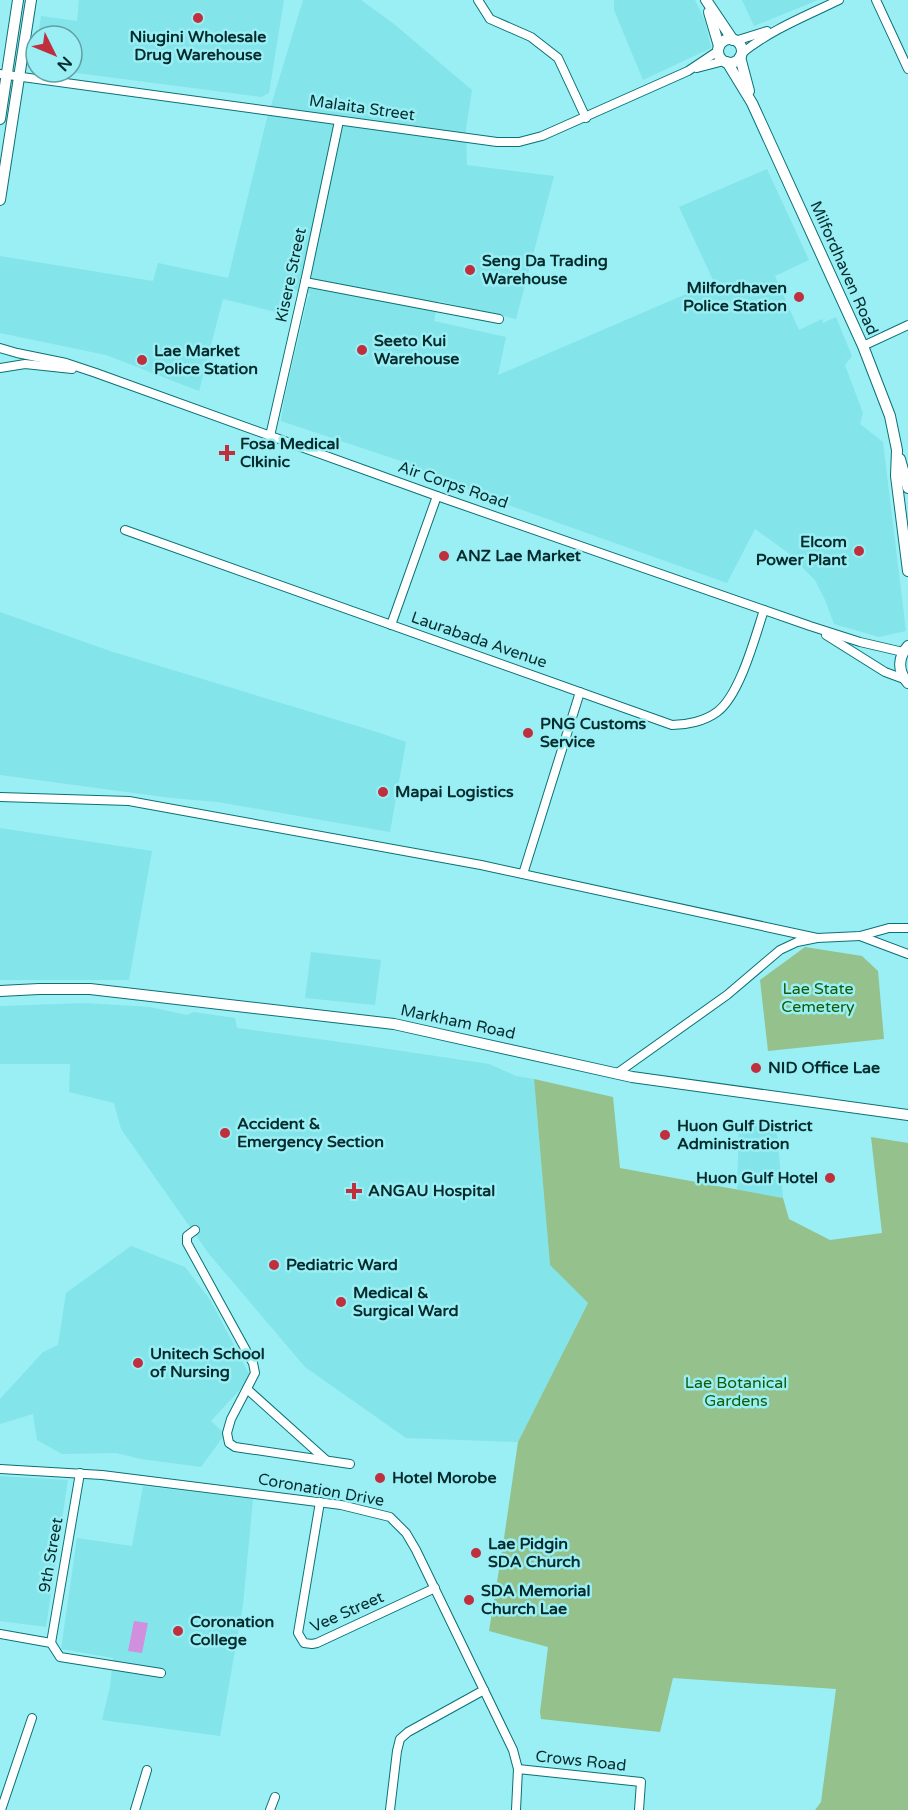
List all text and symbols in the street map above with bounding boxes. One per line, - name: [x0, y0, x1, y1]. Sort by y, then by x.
- marker: Niugini Wholesale Drug Warehouse: [191, 11, 205, 25]
- north arrow: [24, 24, 84, 84]
- place label: Niugini Wholesale Drug Warehouse: [130, 27, 266, 65]
- text: N: [53, 52, 76, 75]
- street label: Malaita Street: [308, 91, 416, 125]
- street label: Milfordhaven Road: [805, 198, 883, 338]
- street label: Kisere Street: [271, 226, 311, 324]
- place label: Seng Da Trading Warehouse: [482, 251, 608, 289]
- marker: Seng Da Trading Warehouse: [463, 263, 477, 277]
- place label: Milfordhaven Police Station: [683, 278, 787, 316]
- marker: Milfordhaven Police Station: [792, 290, 806, 304]
- place label: Seeto Kui Warehouse: [374, 331, 459, 369]
- place label: Lae Market Police Station: [154, 341, 258, 379]
- marker: Seeto Kui Warehouse: [355, 343, 369, 357]
- marker: Lae Market Police Station: [135, 353, 149, 367]
- place label: Fosa Medical Clkinic: [240, 434, 340, 472]
- marker: Fosa Medical Clkinic: [218, 444, 236, 462]
- street label: Air Corps Road: [395, 457, 511, 513]
- place label: Elcom Power Plant: [756, 532, 848, 570]
- marker: Elcom Power Plant: [852, 544, 866, 558]
- place label: ANZ Lae Market: [456, 546, 582, 566]
- marker: ANZ Lae Market: [437, 549, 451, 563]
- street label: Laurabada Avenue: [408, 607, 550, 673]
- place label: PNG Customs Service: [540, 714, 647, 752]
- marker: PNG Customs Service: [521, 726, 535, 740]
- place label: Mapai Logistics: [395, 782, 514, 802]
- marker: Mapai Logistics: [376, 785, 390, 799]
- park label: Lae State Cemetery: [781, 979, 855, 1017]
- street label: Markham Road: [399, 1000, 517, 1044]
- place label: NID Office Lae: [768, 1058, 880, 1078]
- marker: NID Office Lae: [749, 1061, 763, 1075]
- place label: Accident & Emergency Section: [237, 1114, 384, 1152]
- place label: Huon Gulf District Administration: [677, 1116, 814, 1154]
- marker: Accident & Emergency Section: [218, 1126, 232, 1140]
- marker: Huon Gulf District Administration: [658, 1128, 672, 1142]
- place label: Huon Gulf Hotel: [696, 1168, 818, 1188]
- marker: Huon Gulf Hotel: [823, 1171, 837, 1185]
- place label: ANGAU Hospital: [368, 1181, 495, 1201]
- marker: ANGAU Hospital: [345, 1182, 363, 1200]
- place label: Pediatric Ward: [286, 1255, 398, 1275]
- marker: Pediatric Ward: [267, 1258, 281, 1272]
- place label: Medical & Surgical Ward: [353, 1283, 459, 1321]
- marker: Medical & Surgical Ward: [334, 1295, 348, 1309]
- place label: Unitech School of Nursing: [150, 1344, 265, 1382]
- marker: Unitech School of Nursing: [131, 1356, 145, 1370]
- park label: Lae Botanical Gardens: [685, 1373, 787, 1411]
- place label: Hotel Morobe: [392, 1468, 496, 1488]
- street label: Coronation Drive: [256, 1469, 386, 1511]
- marker: Hotel Morobe: [373, 1471, 387, 1485]
- street label: 9th Street: [35, 1516, 67, 1594]
- place label: Lae Pidgin SDA Church: [488, 1534, 580, 1572]
- marker: Lae Pidgin SDA Church: [469, 1546, 483, 1560]
- place label: SDA Memorial Church Lae: [481, 1581, 591, 1619]
- street label: Vee Street: [307, 1587, 387, 1637]
- marker: SDA Memorial Church Lae: [462, 1593, 476, 1607]
- place label: Coronation College: [190, 1612, 274, 1650]
- marker: Coronation College: [171, 1624, 185, 1638]
- street label: Crows Road: [535, 1746, 627, 1776]

